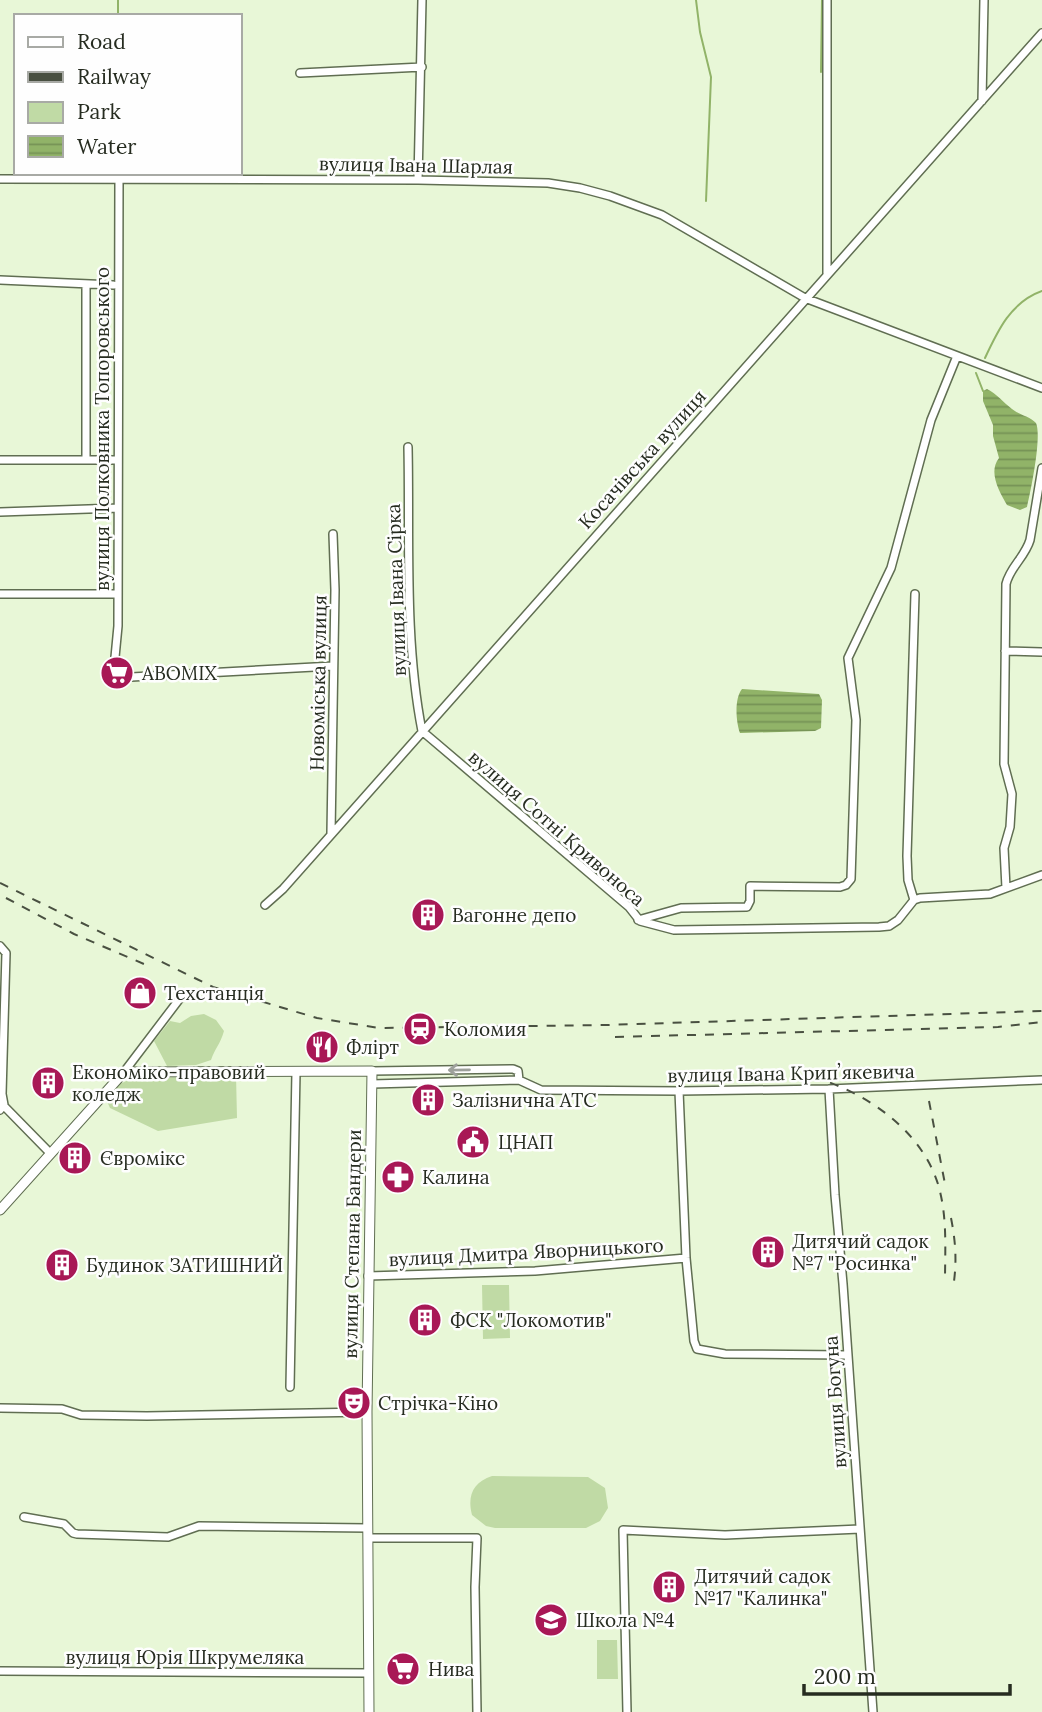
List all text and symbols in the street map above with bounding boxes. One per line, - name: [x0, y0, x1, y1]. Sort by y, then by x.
- legend: [14, 14, 242, 175]
- text: Road: [77, 28, 126, 55]
- text: Railway: [77, 63, 151, 90]
- text: Park: [77, 98, 121, 125]
- text: Water: [77, 133, 136, 160]
- street label: вулиця Івана Шарлая: [319, 151, 513, 179]
- street label: вулиця Полковника Топоровського: [90, 267, 114, 591]
- street label: Косачівська вулиця: [573, 384, 711, 534]
- street label: вулиця Івана Сірка: [381, 503, 411, 677]
- street label: Новоміська вулиця: [304, 595, 332, 771]
- supermarket icon: ABOMIX: [98, 654, 136, 692]
- place label: ABOMIX: [141, 661, 218, 685]
- street label: вулиця Сотні Кривоноса: [464, 745, 650, 911]
- building icon: Вагонне депо: [409, 896, 447, 934]
- place label: Вагонне депо: [452, 903, 576, 927]
- shop icon: Техстанція: [121, 974, 159, 1012]
- place label: Техстанція: [164, 981, 264, 1005]
- station icon: Коломия: [401, 1010, 439, 1048]
- place label: Коломия: [444, 1017, 526, 1041]
- restaurant icon: Флірт: [303, 1028, 341, 1066]
- place label: Флірт: [346, 1035, 399, 1059]
- street label: вулиця Івана Крипʼякевича: [667, 1059, 915, 1087]
- place label: Економіко-правовий коледж: [72, 1060, 265, 1106]
- one-way arrow: [448, 1063, 471, 1077]
- building icon: Економіко-правовий коледж: [29, 1064, 67, 1102]
- building icon: Залізнична АТС: [409, 1081, 447, 1119]
- place label: Залізнична АТС: [452, 1088, 597, 1112]
- public building icon: ЦНАП: [454, 1123, 492, 1161]
- street label: вулиця Степана Бандери: [338, 1129, 366, 1359]
- place label: ЦНАП: [498, 1130, 553, 1154]
- building icon: Євромікс: [56, 1139, 94, 1177]
- place label: Євромікс: [100, 1146, 185, 1170]
- pharmacy icon: Калина: [379, 1158, 417, 1196]
- place label: Калина: [422, 1165, 490, 1189]
- place label: Дитячий садок №7 "Росинка": [792, 1229, 929, 1275]
- street label: вулиця Дмитра Яворницького: [388, 1233, 664, 1271]
- building icon: Дитячий садок №7 "Росинка": [749, 1233, 787, 1271]
- building icon: Будинок ЗАТИШНИЙ: [43, 1246, 81, 1284]
- place label: Будинок ЗАТИШНИЙ: [86, 1253, 283, 1277]
- building icon: ФСК "Локомотив": [406, 1301, 444, 1339]
- place label: ФСК "Локомотив": [450, 1308, 612, 1332]
- street label: вулиця Богуна: [818, 1335, 852, 1469]
- theatre icon: Стрічка-Кіно: [335, 1384, 373, 1422]
- place label: Стрічка-Кіно: [378, 1391, 498, 1415]
- place label: Дитячий садок №17 "Калинка": [694, 1564, 831, 1610]
- building icon: Дитячий садок №17 "Калинка": [650, 1568, 688, 1606]
- school or university icon: Школа №4: [532, 1601, 570, 1639]
- place label: Школа №4: [576, 1608, 674, 1632]
- street label: вулиця Юрія Шкрумеляка: [66, 1645, 305, 1669]
- supermarket icon: Нива: [384, 1650, 422, 1688]
- scale bar: [804, 1652, 1010, 1696]
- place label: Нива: [428, 1657, 474, 1681]
- text: 200 m: [814, 1663, 876, 1690]

